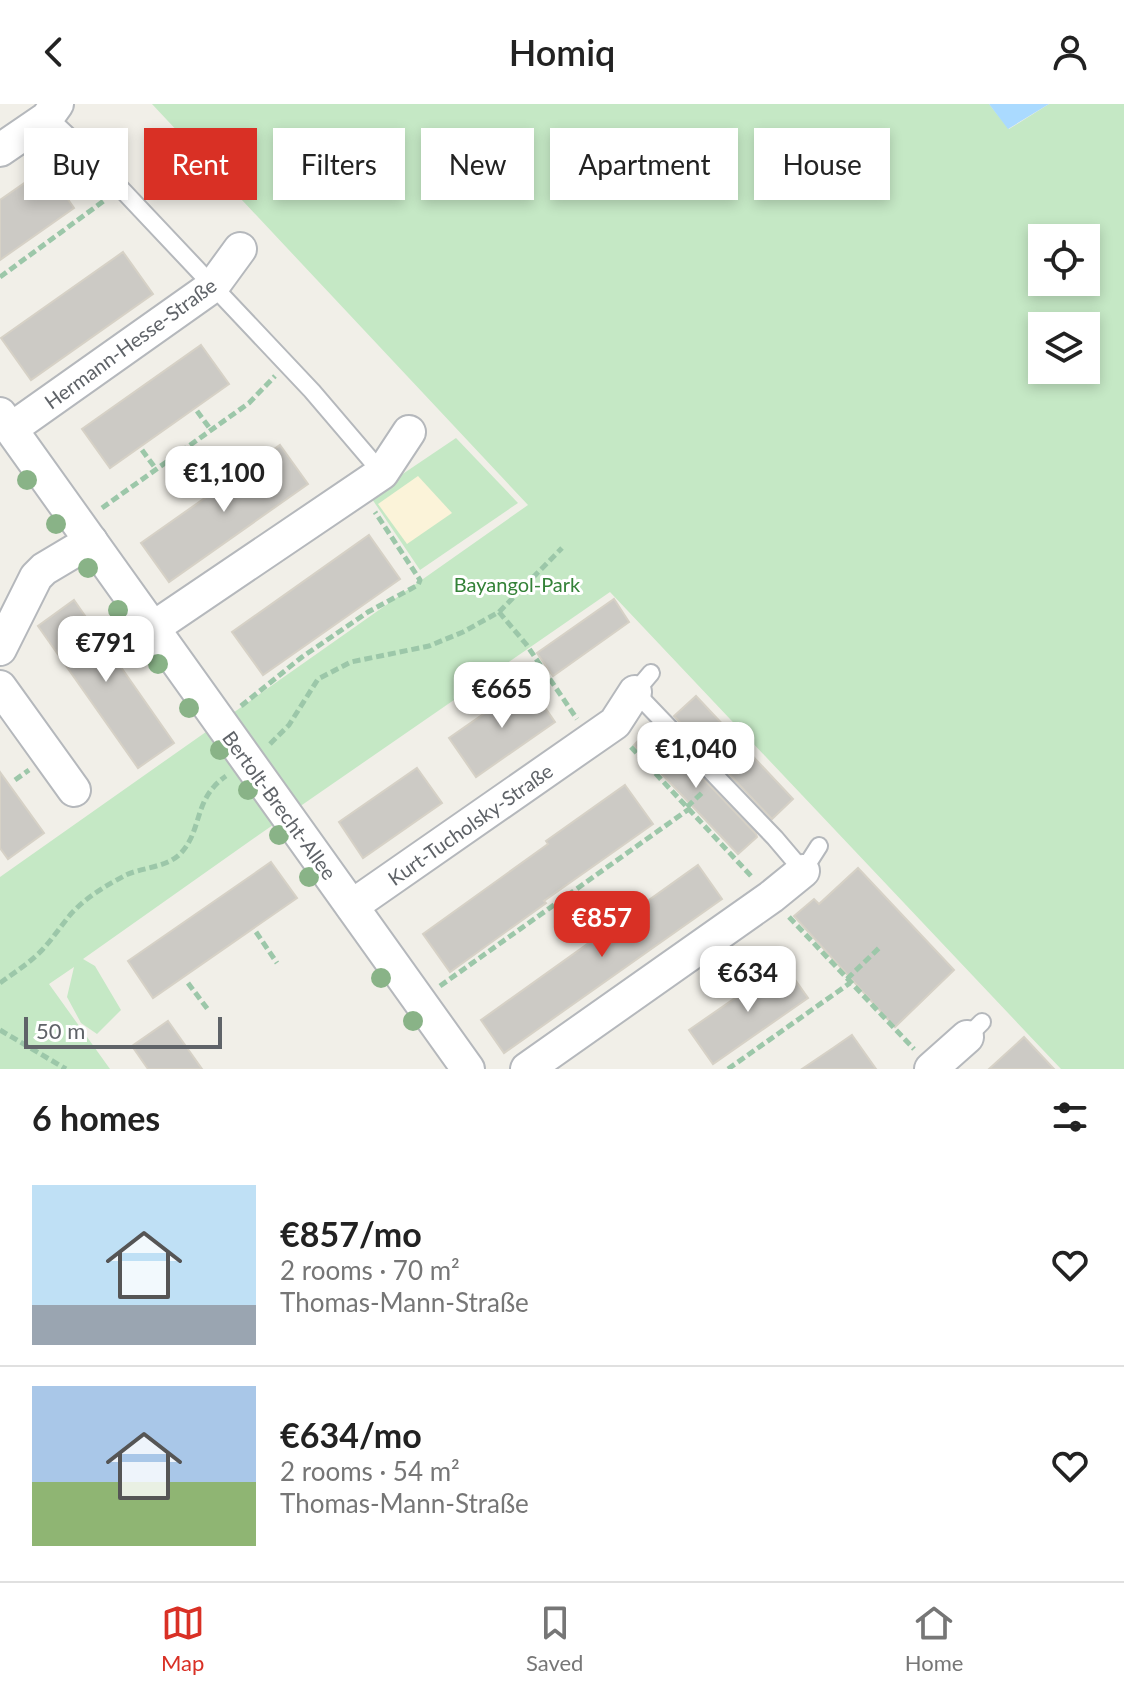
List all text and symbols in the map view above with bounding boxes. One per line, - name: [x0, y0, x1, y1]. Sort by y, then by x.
- icon: back: [32, 30, 76, 74]
- text: Homiq: [509, 30, 615, 74]
- icon: person: [1048, 30, 1092, 74]
- chip: Buy: [24, 128, 128, 200]
- chip: Rent: [144, 128, 257, 200]
- chip: Filters: [273, 128, 405, 200]
- chip: New: [421, 128, 534, 200]
- chip: Apartment: [550, 128, 738, 200]
- chip: House: [754, 128, 890, 200]
- map controls: [1028, 224, 1100, 384]
- button: locate: [1028, 224, 1100, 296]
- street label: Hermann-Hesse-Straße: [39, 273, 221, 413]
- button: layers: [1028, 312, 1100, 384]
- pin: €1,100: [159, 446, 289, 514]
- text: €1,100: [183, 456, 265, 488]
- park label: Bayangol-Park: [454, 572, 581, 596]
- pin: €791: [59, 616, 153, 684]
- text: €791: [76, 626, 136, 658]
- pin: €665: [455, 662, 549, 730]
- text: €665: [472, 672, 532, 704]
- pin: €1,040: [631, 722, 761, 790]
- street label: Bertolt-Brecht-Allee: [218, 726, 342, 884]
- text: €1,040: [655, 732, 737, 764]
- street label: Kurt-Tucholsky-Straße: [383, 758, 557, 890]
- pin: €857: [555, 891, 649, 959]
- text: €857: [572, 901, 632, 933]
- pin: €634: [701, 946, 795, 1014]
- text: €634: [718, 956, 778, 988]
- scale bar: [24, 1013, 222, 1049]
- text: 50 m: [36, 1017, 85, 1044]
- icon: filters: [1048, 1095, 1092, 1139]
- text: 6 homes: [32, 1097, 160, 1138]
- text: €857/mo: [280, 1213, 422, 1254]
- icon: home: [96, 1217, 192, 1313]
- icon: heart: [1048, 1243, 1092, 1287]
- text: 2 rooms · 70 m²: [280, 1254, 460, 1286]
- text: Thomas-Mann-Straße: [280, 1286, 529, 1318]
- text: €634/mo: [280, 1414, 422, 1455]
- icon: home: [96, 1418, 192, 1514]
- icon: heart: [1048, 1444, 1092, 1488]
- text: 2 rooms · 54 m²: [280, 1455, 460, 1487]
- text: Thomas-Mann-Straße: [280, 1487, 529, 1519]
- tab: Map: [161, 1601, 205, 1676]
- tab: Saved: [526, 1601, 583, 1676]
- tab: Home: [905, 1601, 963, 1676]

